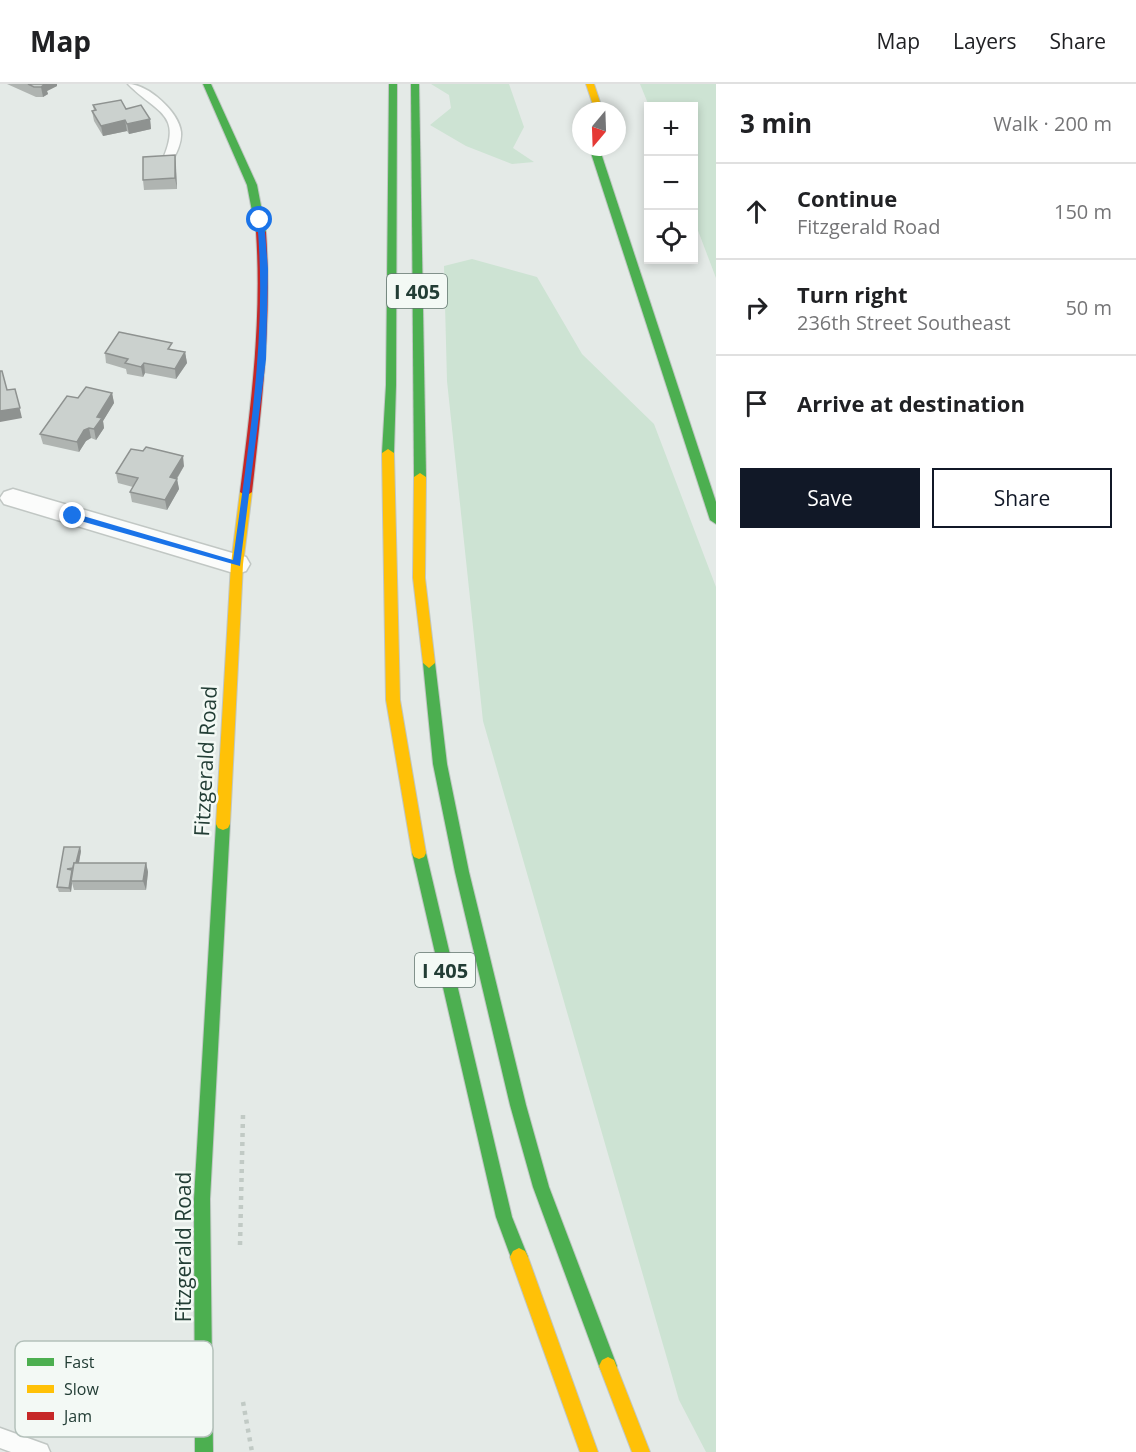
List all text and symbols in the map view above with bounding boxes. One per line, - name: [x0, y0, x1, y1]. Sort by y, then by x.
- text: Map: [30, 22, 91, 60]
- text: Map: [877, 27, 920, 55]
- text: Layers: [953, 27, 1017, 55]
- text: Share: [1050, 27, 1106, 55]
- north arrow: [572, 102, 626, 156]
- map controls: [644, 102, 698, 264]
- button: +: [644, 102, 698, 156]
- text: 3 min: [740, 105, 812, 141]
- text: Walk · 200 m: [993, 110, 1112, 137]
- button: −: [644, 156, 698, 210]
- text: Continue: [797, 183, 897, 213]
- icon: ahead: [740, 195, 773, 228]
- text: 150 m: [1054, 198, 1112, 225]
- route start: [246, 206, 272, 232]
- button: locate: [644, 210, 698, 264]
- text: Fitzgerald Road: [797, 213, 940, 240]
- road number: I 405: [387, 274, 447, 308]
- text: Turn right: [797, 279, 908, 309]
- icon: right: [740, 291, 773, 324]
- text: 50 m: [1065, 294, 1112, 321]
- text: 236th Street Southeast: [797, 309, 1011, 336]
- icon: arrive: [740, 387, 773, 420]
- text: Arrive at destination: [797, 388, 1025, 418]
- button: Save: [740, 468, 920, 528]
- button: Share: [932, 468, 1112, 528]
- route end: [59, 502, 85, 528]
- street label: Fitzgerald Road: [187, 685, 223, 837]
- road number: I 405: [415, 953, 475, 987]
- street label: Fitzgerald Road: [169, 1172, 197, 1322]
- legend: [15, 1341, 213, 1437]
- text: Fast: [64, 1351, 95, 1373]
- text: Slow: [64, 1378, 99, 1400]
- text: Jam: [62, 1405, 92, 1427]

